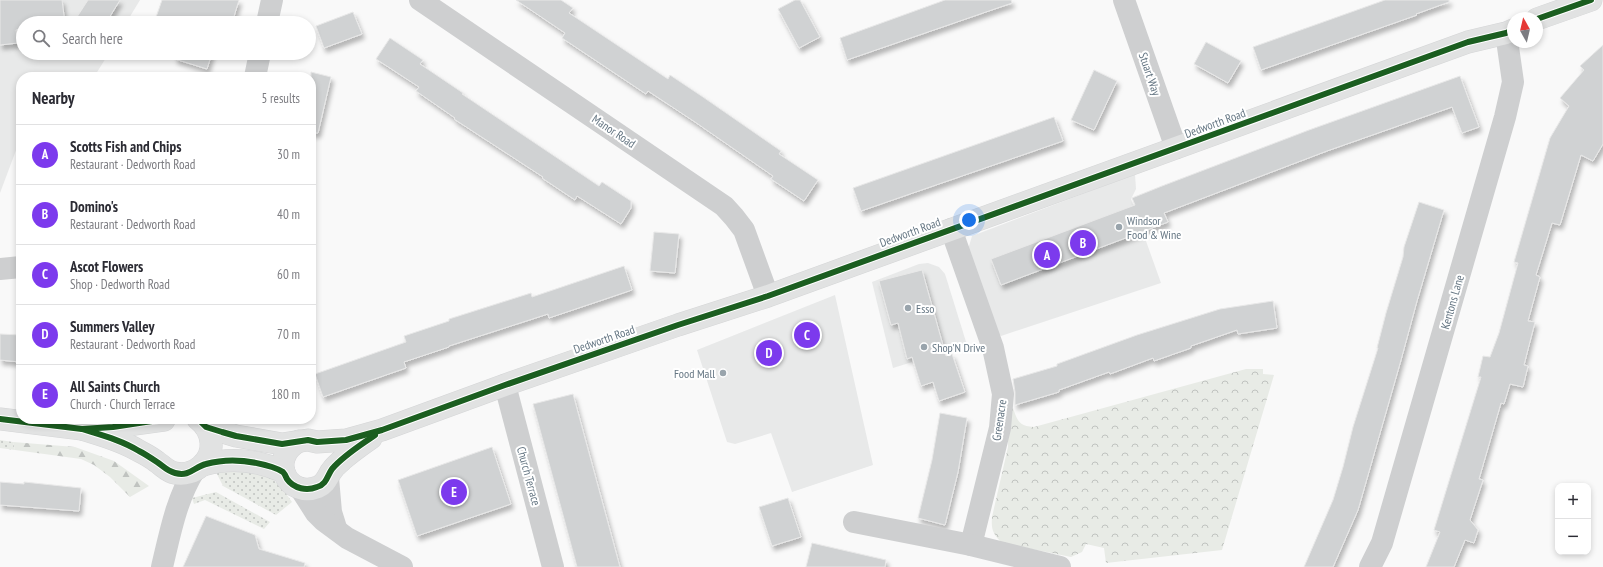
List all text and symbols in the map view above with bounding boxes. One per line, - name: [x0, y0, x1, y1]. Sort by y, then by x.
- north arrow: [1507, 12, 1543, 48]
- search box: [16, 16, 316, 60]
- icon: search: [30, 27, 52, 49]
- text: Search here: [62, 29, 123, 48]
- street label: Stuart Way: [1136, 50, 1165, 98]
- text: Nearby: [32, 87, 75, 109]
- text: 5 results: [261, 90, 300, 107]
- street label: Dedworth Road: [1182, 105, 1248, 141]
- street label: Manor Road: [589, 111, 639, 151]
- text: Scotts Fish and Chips: [70, 137, 181, 156]
- text: A: [42, 146, 48, 163]
- text: 30 m: [277, 146, 300, 163]
- text: Restaurant · Dedworth Road: [70, 156, 195, 173]
- text: Domino's: [70, 197, 118, 216]
- text: B: [42, 206, 48, 223]
- text: 40 m: [277, 206, 300, 223]
- your location: [959, 210, 979, 230]
- place label: Windsor Food & Wine: [1127, 213, 1181, 242]
- street label: Dedworth Road: [877, 214, 943, 250]
- text: Restaurant · Dedworth Road: [70, 216, 195, 233]
- marker: Windsor Food & Wine: [1114, 222, 1124, 232]
- pin: B: [1070, 228, 1096, 258]
- pin: A: [1034, 240, 1060, 270]
- text: Ascot Flowers: [70, 257, 143, 276]
- text: C: [42, 266, 48, 283]
- text: 60 m: [277, 266, 300, 283]
- street label: Kentons Lane: [1437, 273, 1467, 331]
- text: Shop · Dedworth Road: [70, 276, 170, 293]
- place label: Esso: [916, 301, 934, 316]
- marker: Esso: [903, 303, 913, 313]
- text: Summers Valley: [70, 317, 155, 336]
- pin: C: [794, 320, 820, 350]
- street label: Dedworth Road: [571, 322, 637, 356]
- text: D: [42, 326, 48, 343]
- text: 70 m: [277, 326, 300, 343]
- text: Restaurant · Dedworth Road: [70, 336, 195, 353]
- pin: D: [756, 338, 782, 368]
- place label: Shop'N Drive: [932, 340, 985, 355]
- marker: Shop'N Drive: [919, 342, 929, 352]
- place label: Food Mall: [674, 366, 715, 381]
- marker: Food Mall: [718, 368, 728, 378]
- text: All Saints Church: [70, 377, 160, 396]
- text: E: [42, 386, 48, 403]
- text: 180 m: [271, 386, 300, 403]
- text: Church · Church Terrace: [70, 396, 175, 413]
- street label: Greenacre: [989, 398, 1009, 442]
- street label: Church Terrace: [514, 445, 544, 507]
- pin: E: [441, 477, 467, 507]
- map controls: [1555, 483, 1591, 555]
- button: +: [1555, 483, 1591, 519]
- button: −: [1555, 519, 1591, 555]

